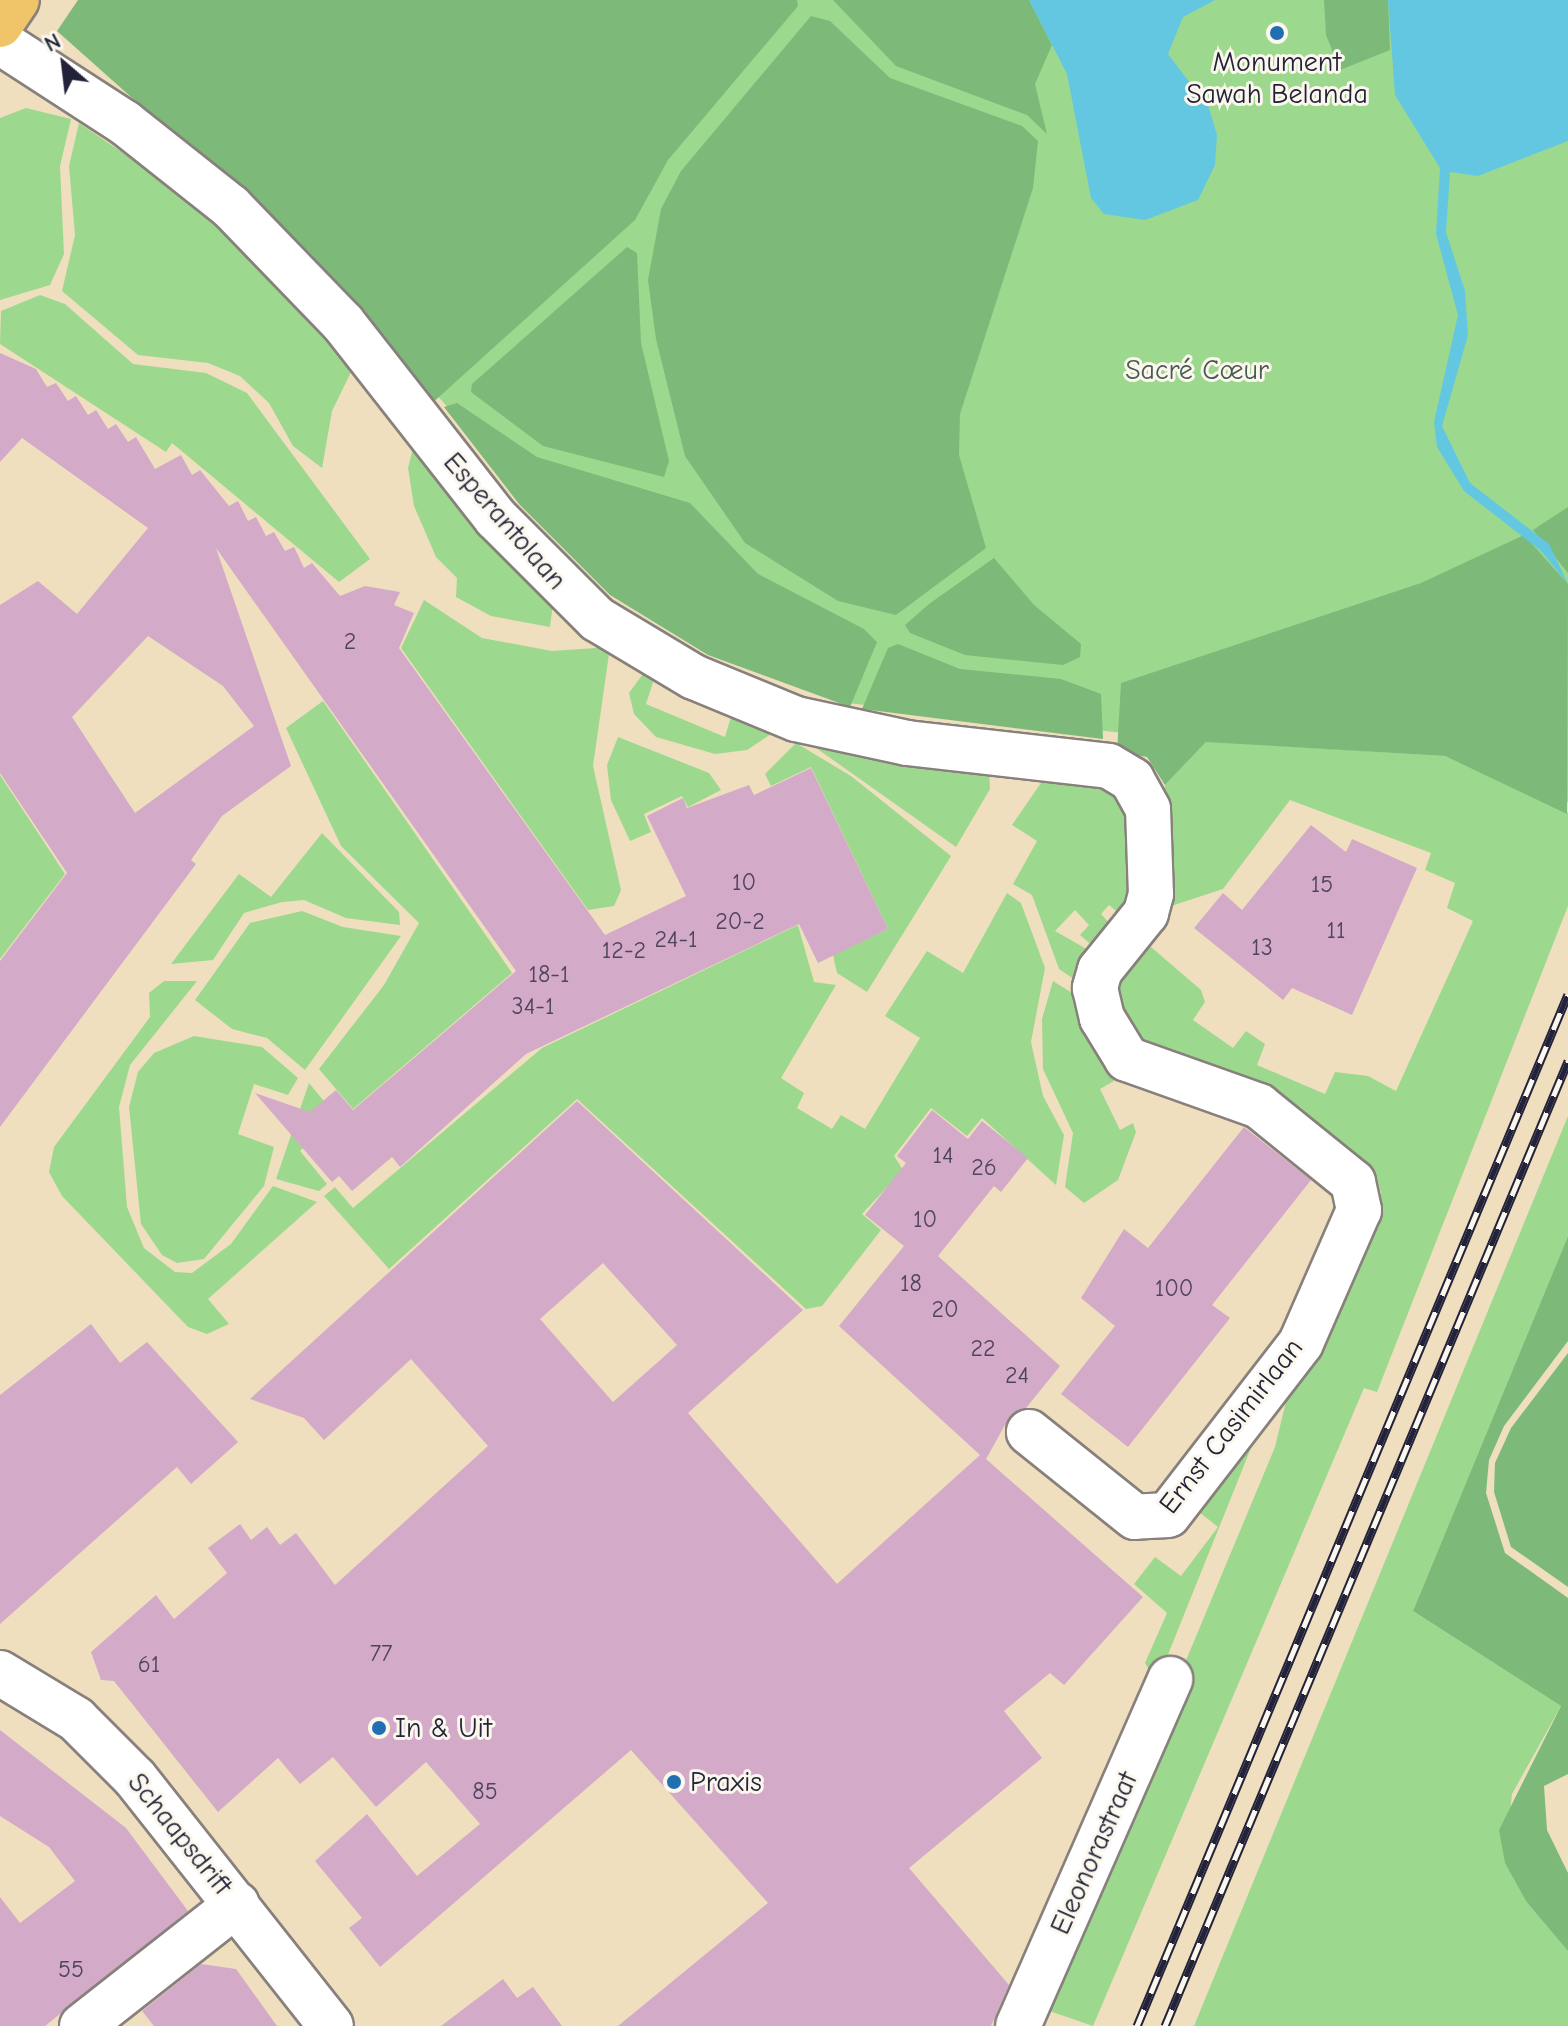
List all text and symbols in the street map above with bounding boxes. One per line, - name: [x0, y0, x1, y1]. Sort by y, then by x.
- north arrow: [24, 24, 104, 104]
- marker: Monument Sawah Belanda: [1268, 24, 1286, 42]
- text: N: [40, 28, 65, 58]
- place label: Monument Sawah Belanda: [1186, 45, 1368, 111]
- park label: Sacré Cœur: [1125, 353, 1269, 387]
- street label: Esperantolaan: [436, 446, 574, 596]
- house number: 2: [344, 628, 356, 656]
- house number: 10: [732, 869, 756, 897]
- house number: 15: [1311, 871, 1333, 899]
- house number: 20-2: [715, 908, 765, 936]
- house number: 11: [1326, 917, 1346, 945]
- house number: 24-1: [654, 926, 698, 954]
- house number: 13: [1251, 934, 1273, 962]
- house number: 12-2: [602, 937, 646, 965]
- house number: 18-1: [528, 961, 570, 989]
- house number: 34-1: [512, 993, 554, 1021]
- house number: 14: [932, 1142, 954, 1170]
- house number: 26: [971, 1154, 997, 1182]
- house number: 10: [913, 1206, 937, 1234]
- house number: 18: [900, 1270, 922, 1298]
- house number: 100: [1155, 1275, 1193, 1303]
- house number: 20: [931, 1296, 959, 1324]
- street label: Ernst Casimirlaan: [1152, 1332, 1310, 1520]
- house number: 22: [970, 1335, 996, 1363]
- house number: 24: [1005, 1362, 1029, 1390]
- house number: 77: [370, 1640, 392, 1668]
- house number: 61: [138, 1651, 160, 1679]
- place label: In & Uit: [395, 1711, 492, 1745]
- marker: In & Uit: [370, 1719, 388, 1737]
- place label: Praxis: [690, 1765, 762, 1799]
- street label: Schaapsdrift: [121, 1766, 239, 1902]
- street label: Eleonorastraat: [1043, 1767, 1145, 1939]
- marker: Praxis: [665, 1773, 683, 1791]
- house number: 85: [472, 1778, 498, 1806]
- house number: 55: [58, 1956, 84, 1984]

